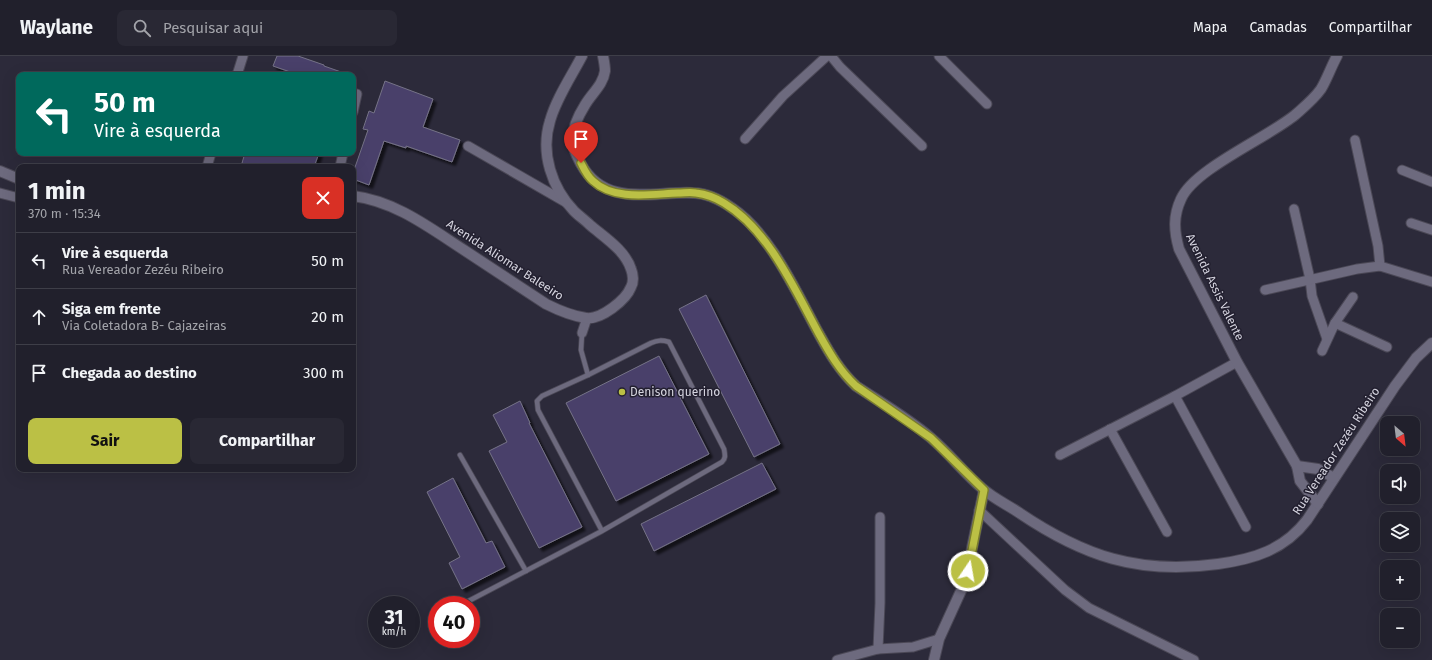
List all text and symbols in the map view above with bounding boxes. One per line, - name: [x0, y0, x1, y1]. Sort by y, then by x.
- search box: [117, 10, 397, 46]
- text: Waylane: [20, 16, 93, 39]
- icon: search: [131, 17, 153, 39]
- text: Pesquisar aqui: [163, 19, 263, 37]
- text: Mapa: [1193, 19, 1227, 36]
- text: Camadas: [1249, 19, 1307, 36]
- text: Compartilhar: [1329, 19, 1412, 36]
- text: 50 m: [94, 86, 156, 119]
- icon: left: [28, 88, 80, 140]
- text: Vire à esquerda: [94, 120, 221, 142]
- pin: [564, 122, 598, 163]
- icon: arrive: [570, 128, 592, 150]
- text: 1 min: [28, 177, 86, 205]
- button: close: [302, 177, 344, 219]
- text: 370 m · 15:34: [28, 206, 101, 221]
- street label: Avenida Aliomar Baleeiro: [444, 217, 566, 303]
- street label: Avenida Assis Valente: [1183, 231, 1247, 343]
- text: Vire à esquerda: [62, 244, 168, 262]
- icon: left: [28, 250, 50, 272]
- text: 50 m: [311, 252, 344, 270]
- text: Rua Vereador Zezéu Ribeiro: [62, 262, 224, 277]
- text: Siga em frente: [62, 300, 161, 318]
- icon: ahead: [28, 306, 50, 328]
- text: 20 m: [311, 308, 344, 326]
- text: Via Coletadora B- Cajazeiras: [62, 318, 226, 333]
- icon: arrive: [28, 362, 50, 384]
- text: Chegada ao destino: [62, 364, 197, 382]
- text: 300 m: [303, 364, 344, 382]
- place label: Denison querino: [630, 385, 720, 399]
- street label: Rua Vereador Zezéu Ribeiro: [1289, 385, 1383, 517]
- marker: Denison querino: [617, 387, 627, 397]
- north arrow: [1380, 416, 1420, 456]
- map controls: [1380, 416, 1420, 648]
- button: Sair: [28, 418, 182, 464]
- button: Compartilhar: [190, 418, 344, 464]
- button: sound: [1380, 464, 1420, 504]
- button: layers: [1380, 512, 1420, 552]
- position arrow: [947, 550, 989, 592]
- button: +: [1380, 560, 1420, 600]
- speed limit sign: 40: [428, 596, 480, 648]
- text: 31: [384, 605, 404, 629]
- button: −: [1380, 608, 1420, 648]
- text: km/h: [382, 626, 406, 638]

